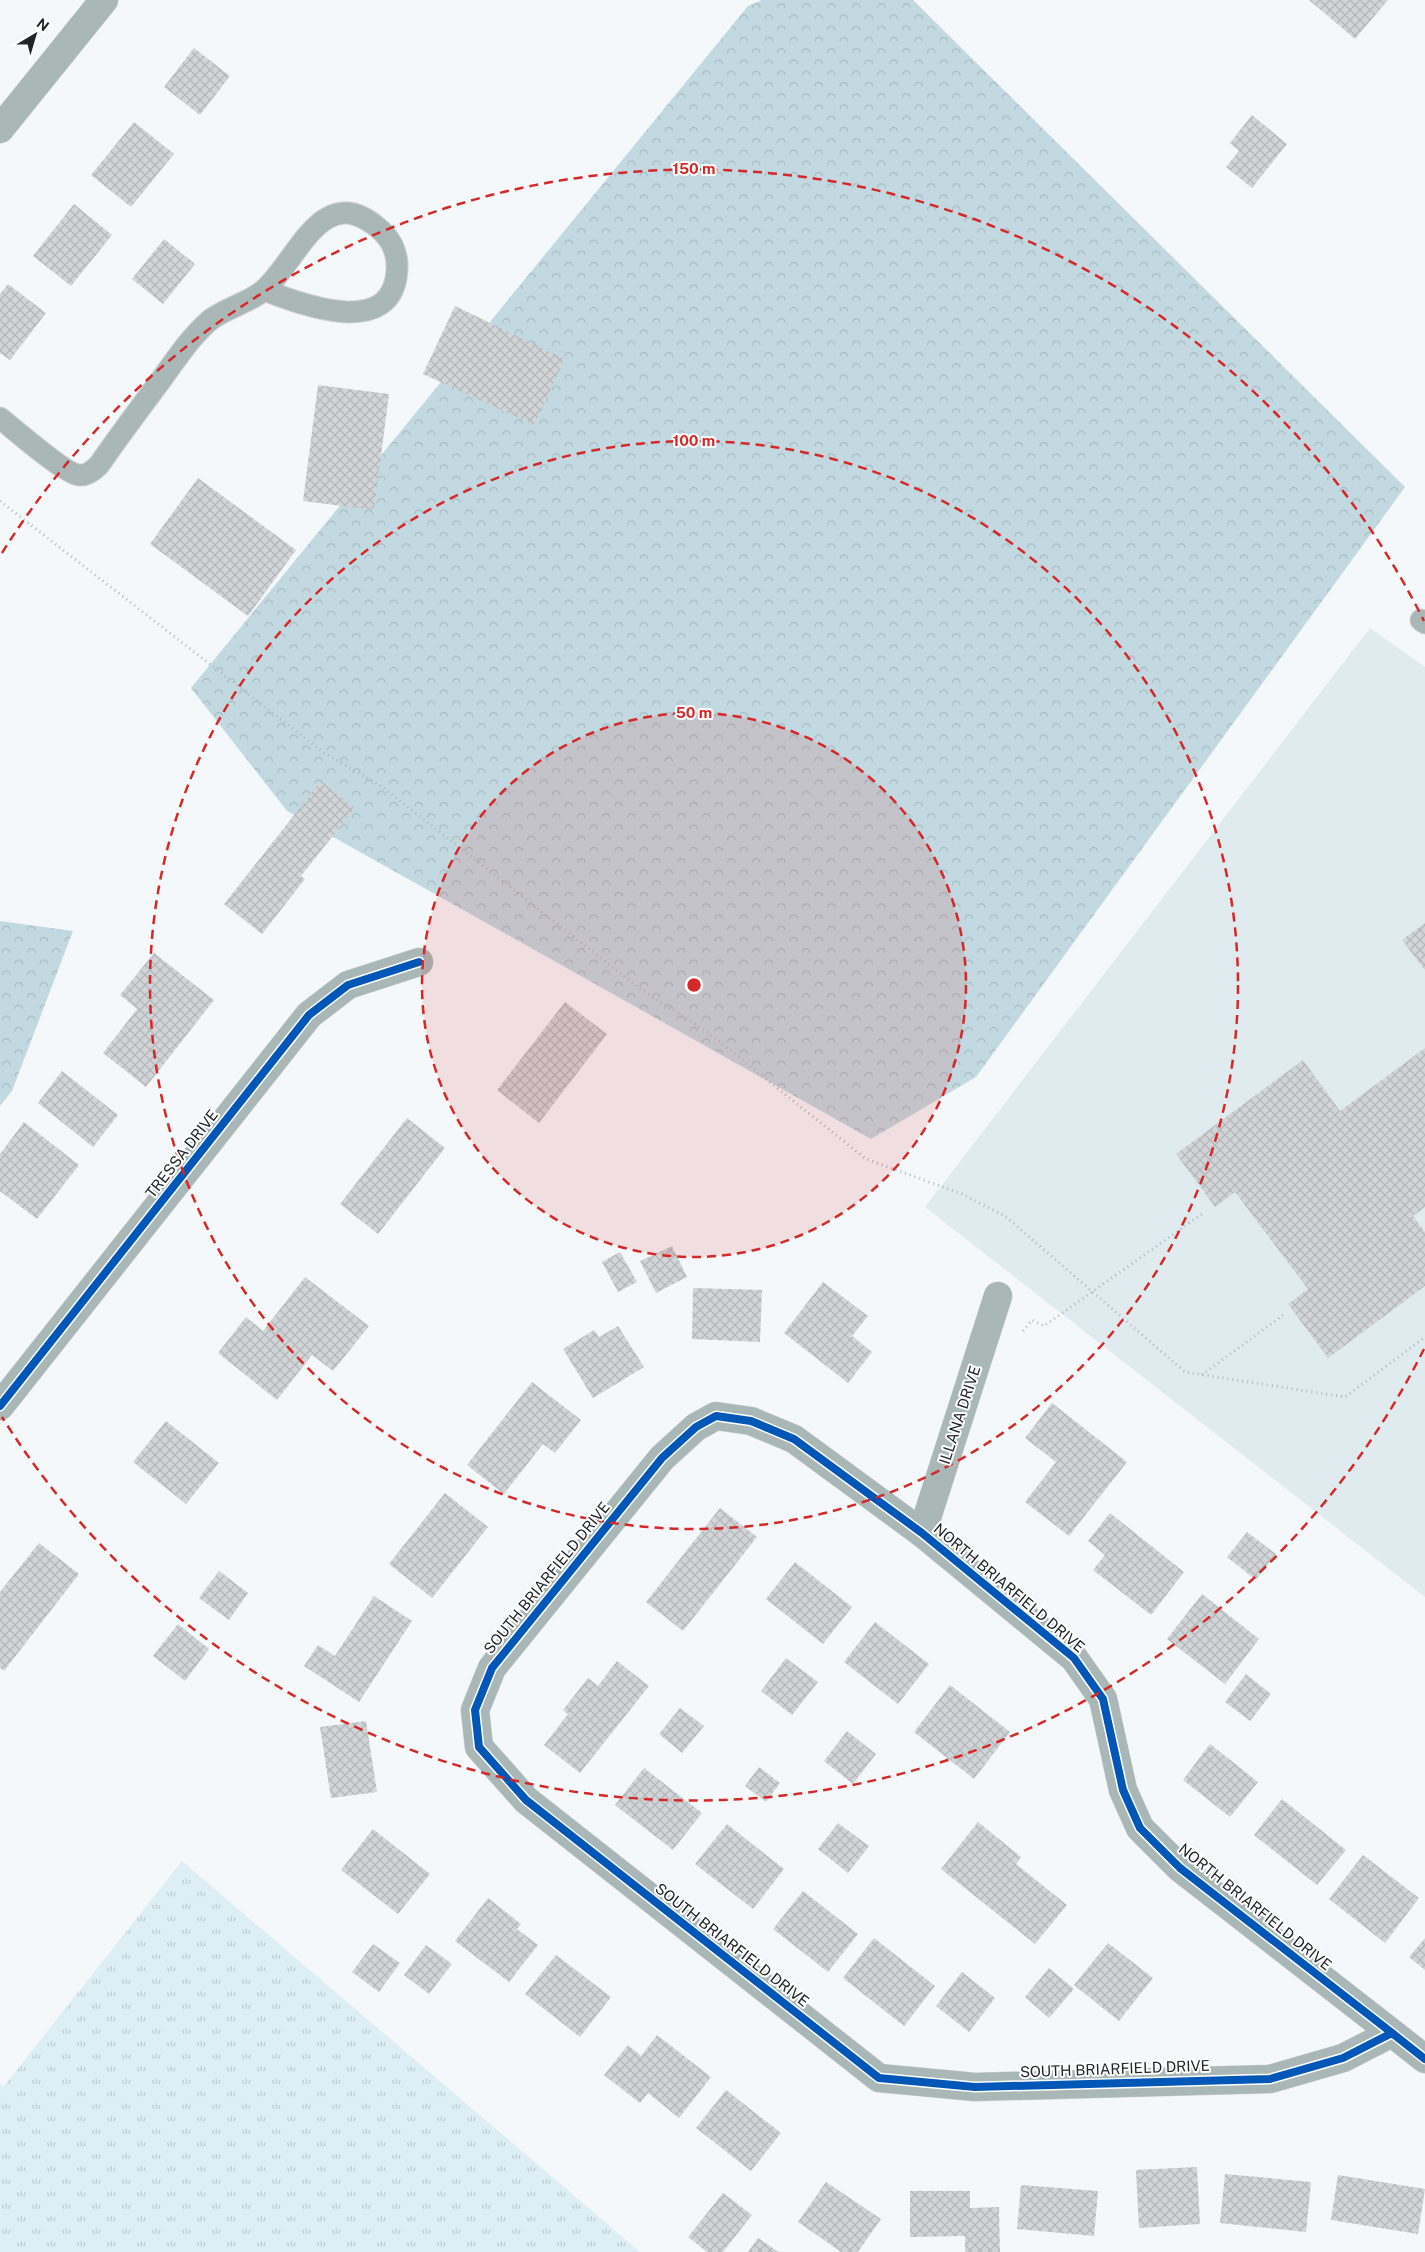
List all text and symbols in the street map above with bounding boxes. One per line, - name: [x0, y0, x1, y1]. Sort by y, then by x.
- north arrow: [10, 10, 60, 60]
- text: N: [34, 15, 52, 34]
- text: 150 m: [672, 160, 716, 177]
- text: 100 m: [673, 432, 715, 449]
- text: 50 m: [676, 704, 712, 721]
- centre of rings: [685, 976, 703, 994]
- street label: TRESSA DRIVE: [142, 1106, 221, 1201]
- street label: ILLANA DRIVE: [936, 1364, 983, 1466]
- street label: SOUTH BRIARFIELD DRIVE: [480, 1499, 613, 1657]
- street label: NORTH BRIARFIELD DRIVE: [931, 1520, 1088, 1656]
- street label: NORTH BRIARFIELD DRIVE: [1176, 1840, 1335, 1973]
- street label: SOUTH BRIARFIELD DRIVE: [652, 1879, 812, 2010]
- street label: SOUTH BRIARFIELD DRIVE: [1020, 2057, 1210, 2080]

